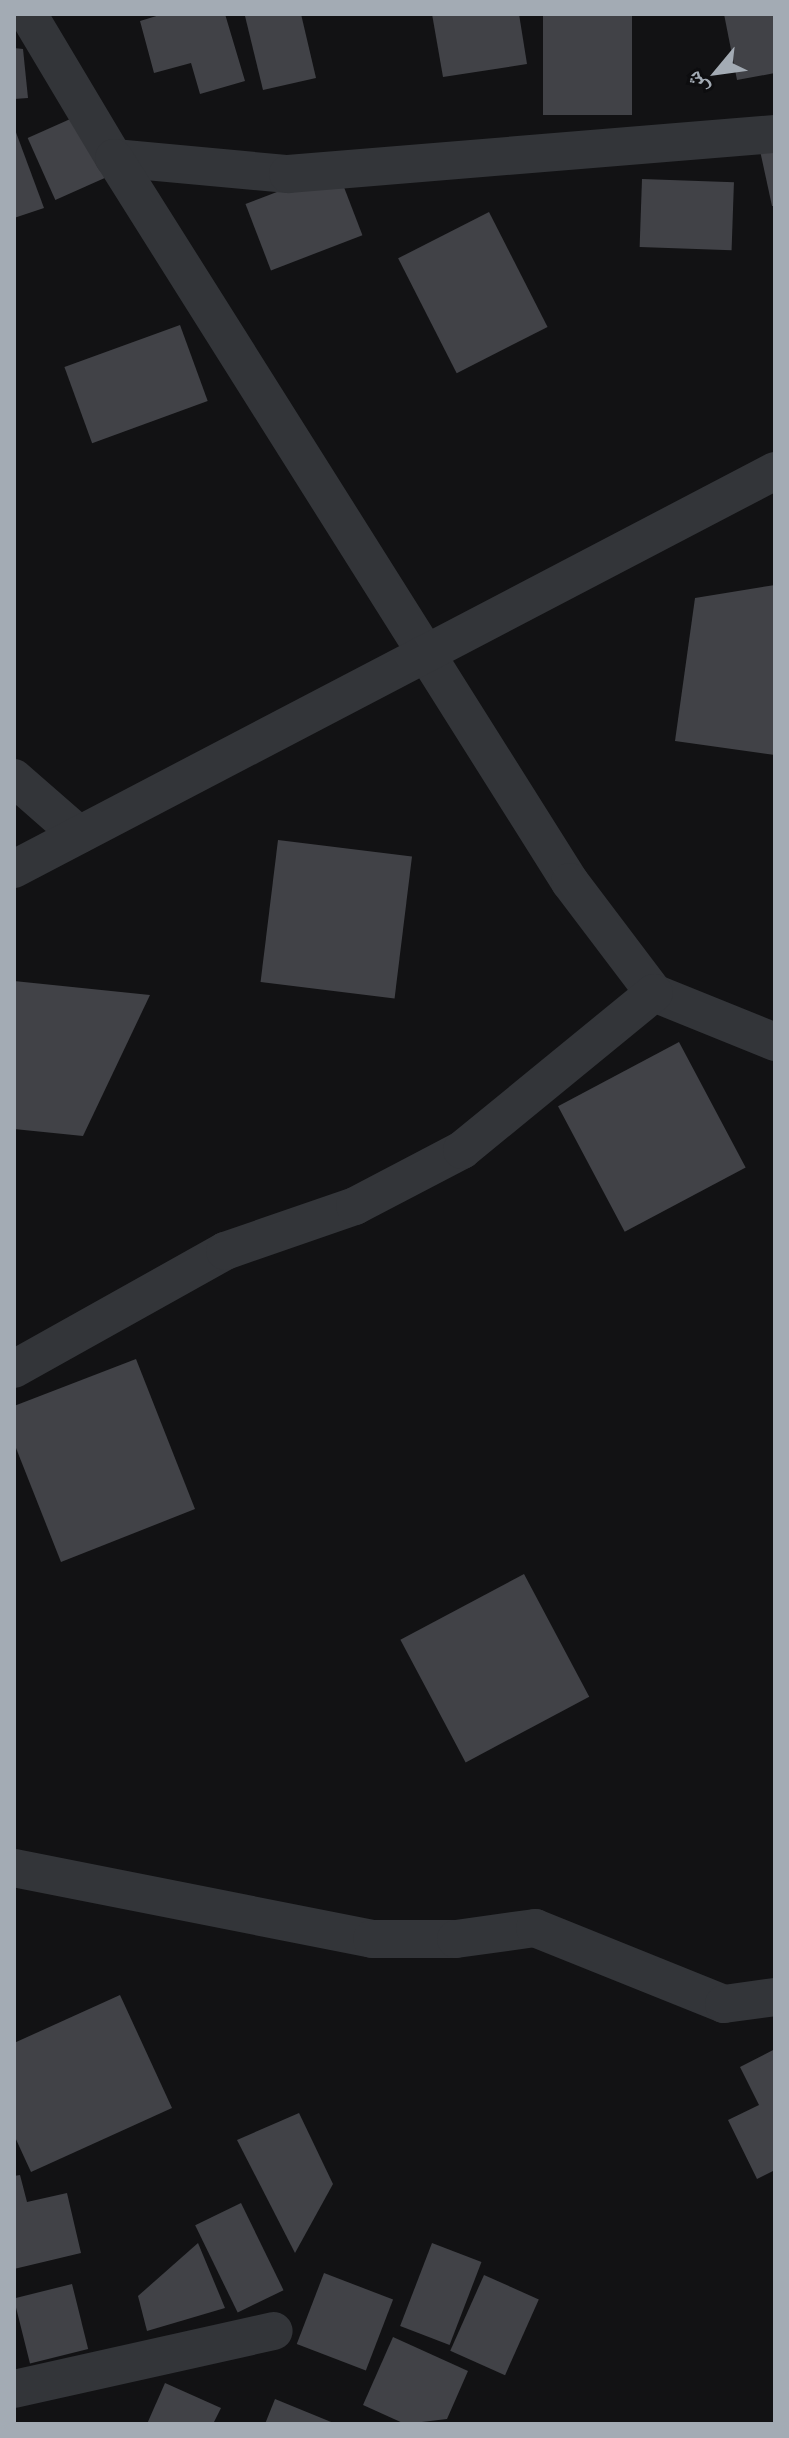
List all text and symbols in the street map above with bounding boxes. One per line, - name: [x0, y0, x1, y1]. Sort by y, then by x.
- north arrow: [677, 32, 757, 112]
- text: ش: [675, 65, 717, 102]

